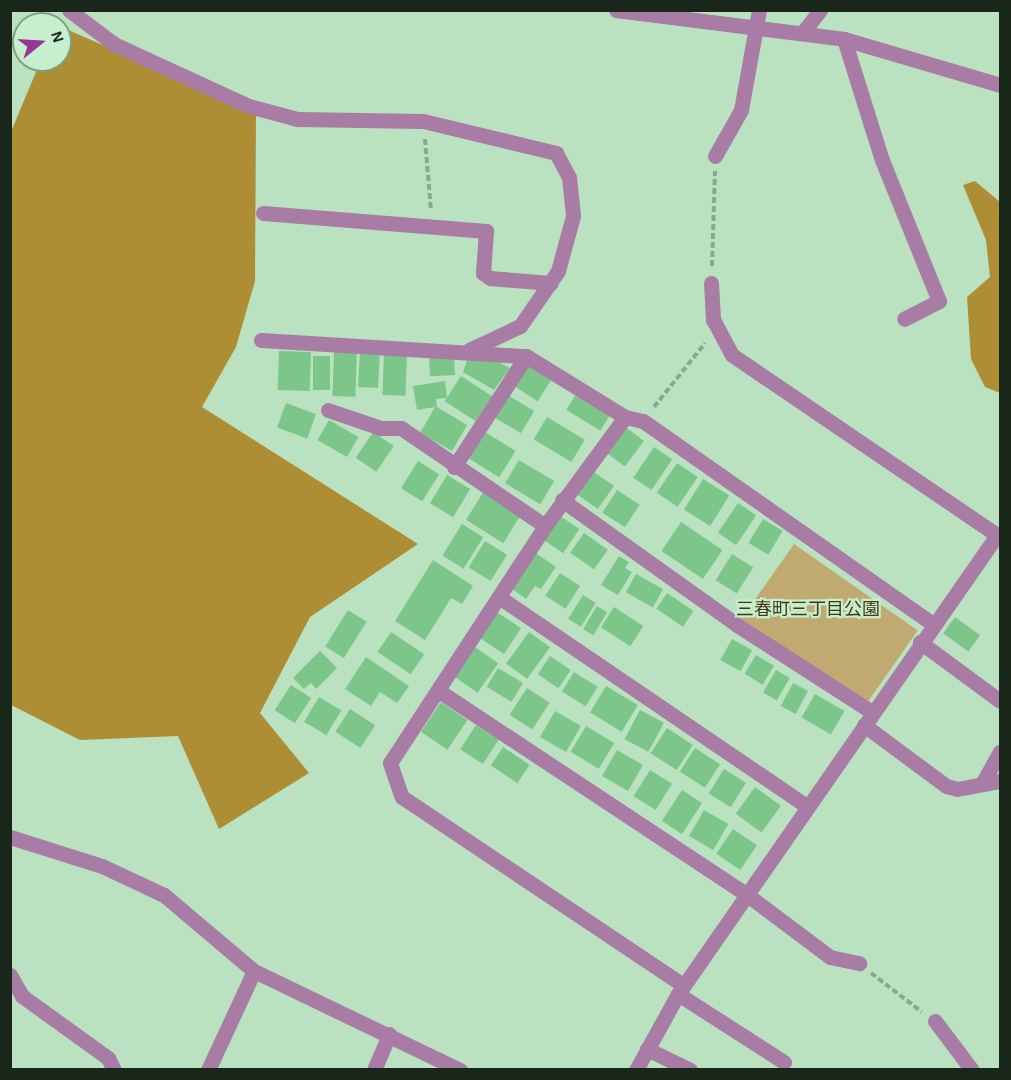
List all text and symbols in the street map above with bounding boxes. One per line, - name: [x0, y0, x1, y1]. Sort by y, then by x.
- north arrow: [12, 12, 72, 72]
- text: N: [48, 29, 67, 45]
- park label: 三春町三丁目公園: [736, 599, 880, 621]

